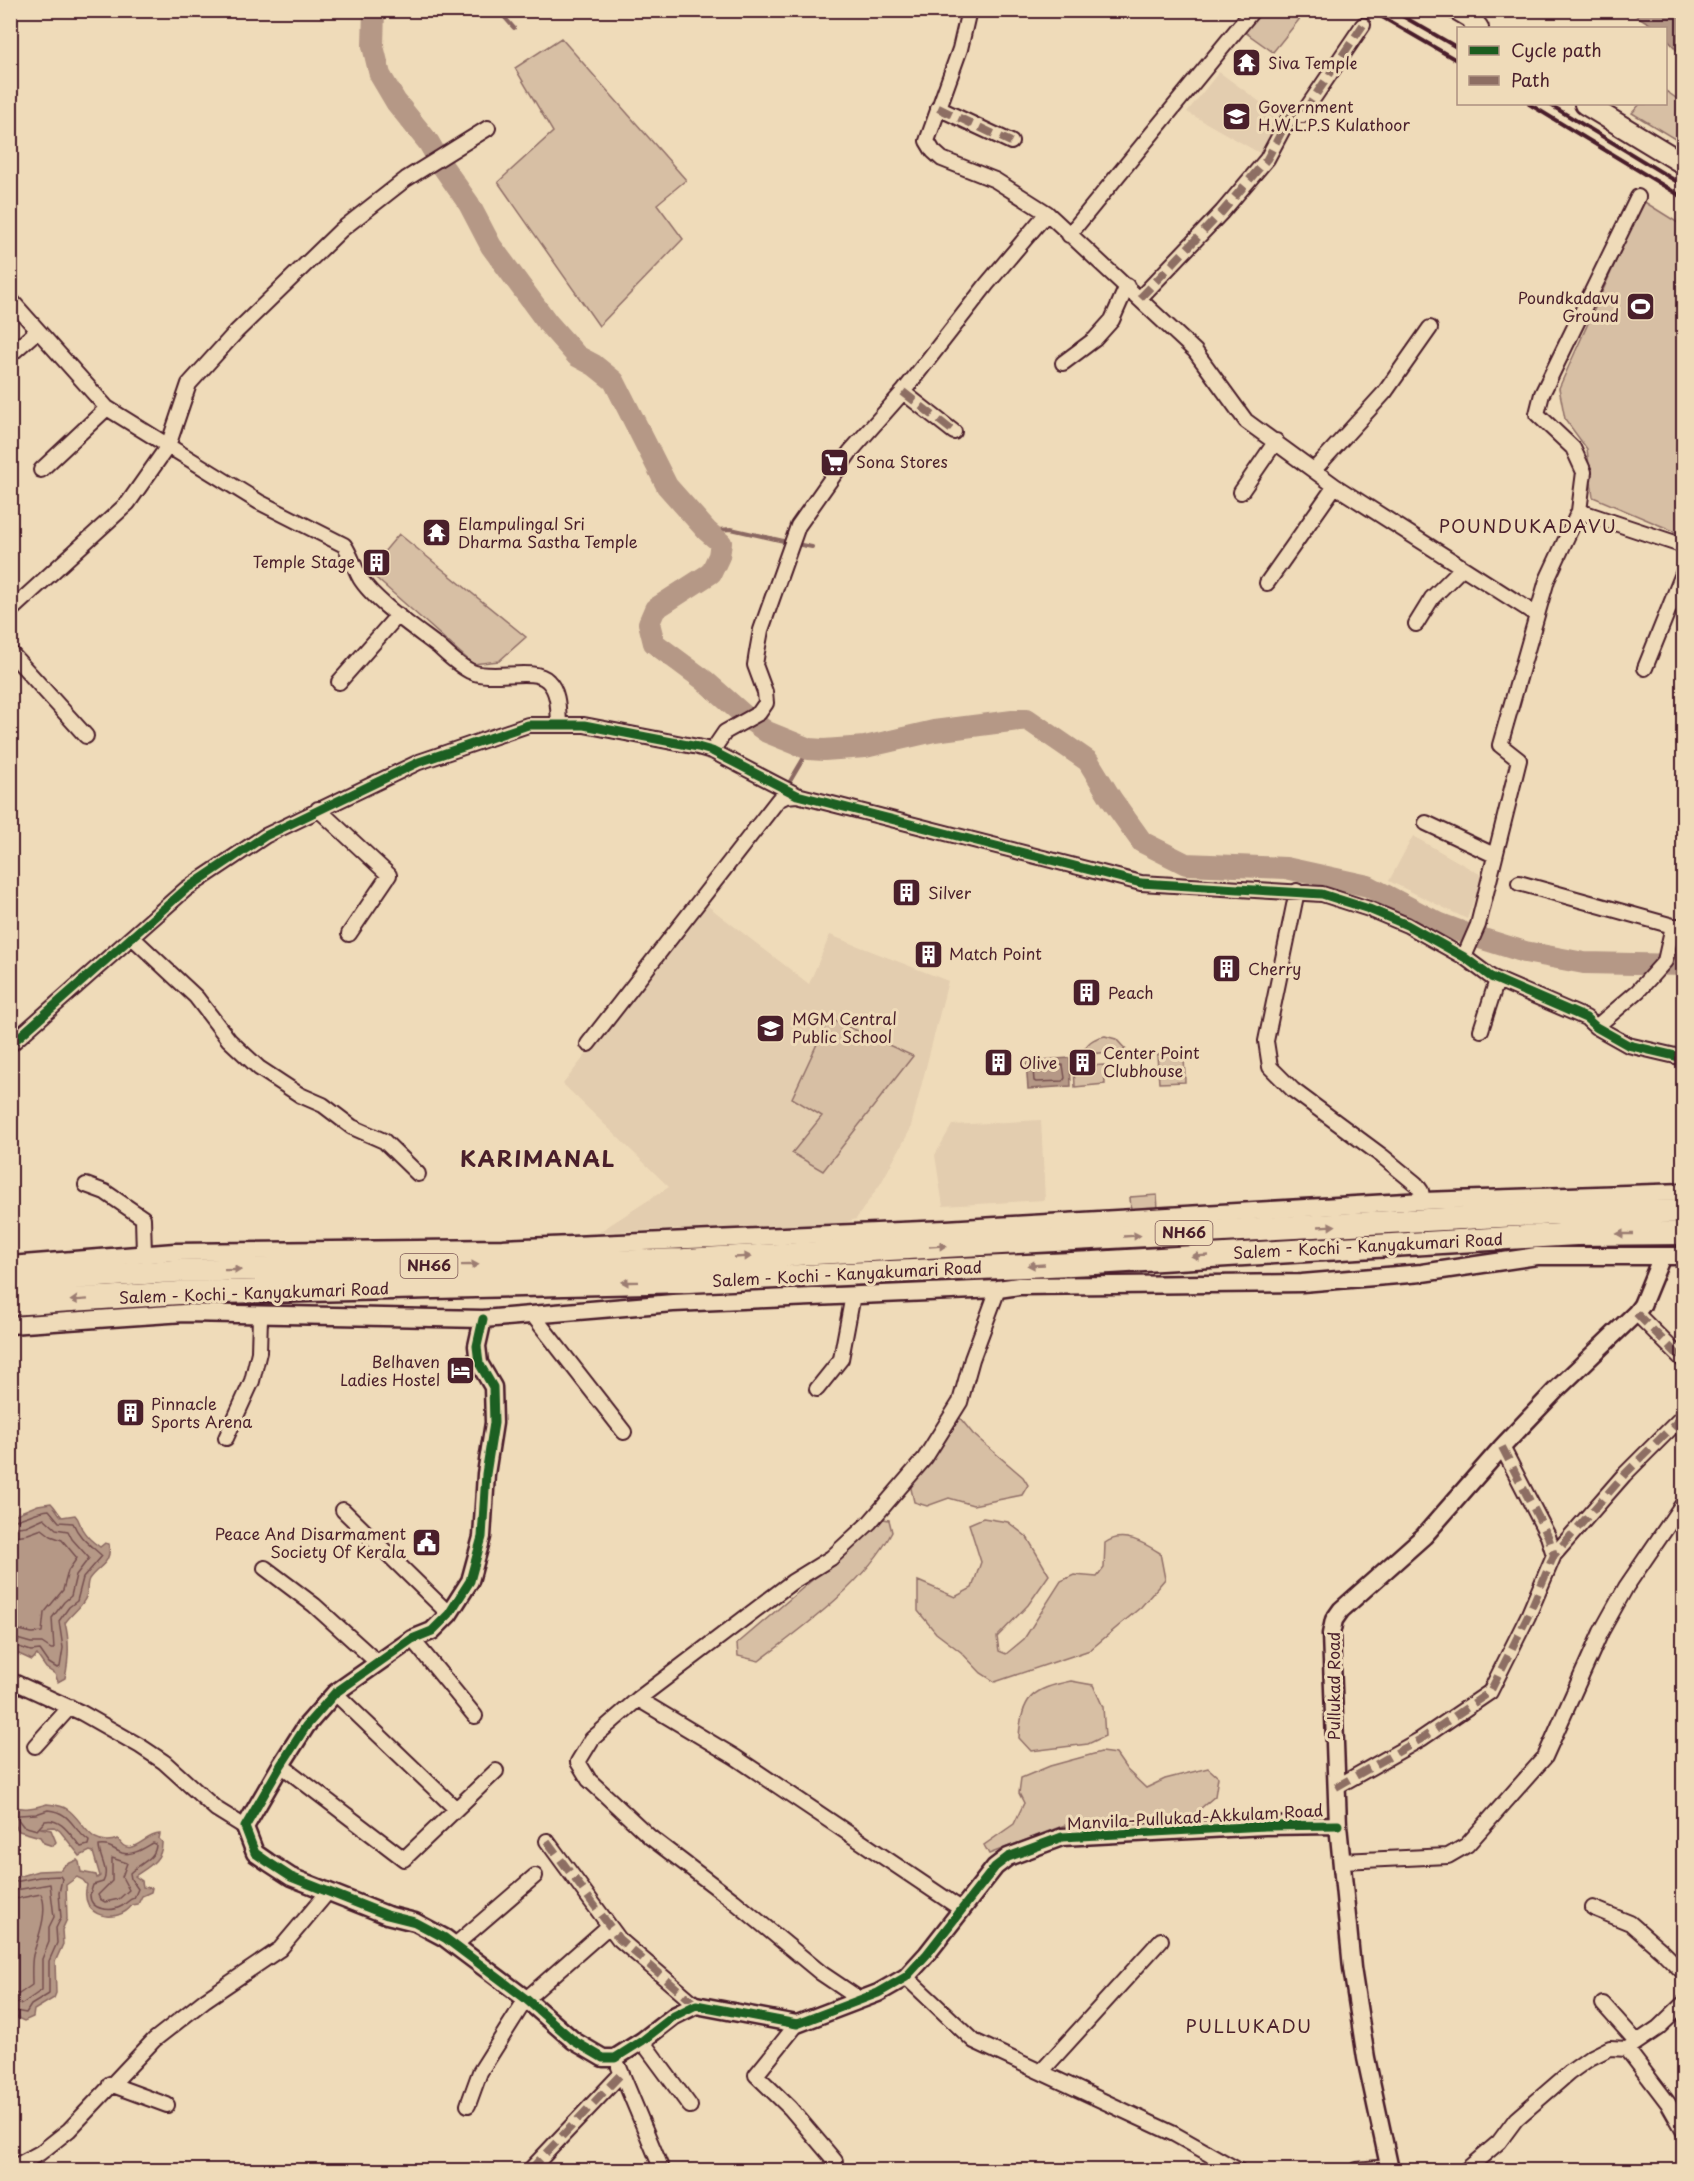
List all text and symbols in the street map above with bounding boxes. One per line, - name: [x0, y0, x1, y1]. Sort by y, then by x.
- legend: [1457, 27, 1667, 105]
- text: Cycle path: [1511, 36, 1602, 63]
- temple icon: Siva Temple: [1231, 47, 1263, 79]
- place label: Siva Temple: [1268, 50, 1357, 74]
- text: Path: [1511, 66, 1550, 93]
- place label: Government H.W.L.P.S Kulathoor: [1258, 94, 1410, 136]
- school or university icon: Government H.W.L.P.S Kulathoor: [1221, 100, 1253, 132]
- place label: Poundkadavu Ground: [1518, 285, 1619, 327]
- sports icon: Poundkadavu Ground: [1624, 291, 1656, 323]
- supermarket icon: Sona Stores: [819, 446, 851, 478]
- place label: Sona Stores: [856, 449, 948, 473]
- place label: Elampulingal Sri Dharma Sastha Temple: [458, 511, 638, 553]
- district label: POUNDUKADAVU: [1439, 512, 1617, 539]
- temple icon: Elampulingal Sri Dharma Sastha Temple: [421, 517, 453, 549]
- building icon: Temple Stage: [360, 546, 392, 578]
- place label: Temple Stage: [253, 549, 355, 573]
- building icon: Silver: [891, 877, 923, 909]
- place label: Silver: [928, 880, 972, 904]
- building icon: Match Point: [912, 938, 944, 970]
- place label: Match Point: [949, 941, 1042, 965]
- building icon: Cherry: [1211, 953, 1243, 985]
- place label: Cherry: [1248, 956, 1302, 980]
- building icon: Peach: [1071, 977, 1103, 1009]
- place label: Peach: [1108, 980, 1154, 1004]
- place label: MGM Central Public School: [792, 1006, 897, 1048]
- school or university icon: MGM Central Public School: [755, 1012, 787, 1044]
- place label: Center Point Clubhouse: [1103, 1040, 1200, 1082]
- building icon: Center Point Clubhouse: [1066, 1046, 1098, 1078]
- building icon: Olive: [982, 1047, 1014, 1079]
- place label: Olive: [1019, 1050, 1057, 1074]
- district label: KARIMANAL: [460, 1141, 616, 1174]
- road number: NH66: [1156, 1221, 1212, 1245]
- one-way arrow: [1317, 1221, 1336, 1230]
- street label: Salem - Kochi - Kanyakumari Road: [1232, 1226, 1503, 1264]
- one-way arrow: [1616, 1229, 1635, 1239]
- one-way arrow: [1123, 1231, 1142, 1241]
- one-way arrow: [928, 1242, 947, 1251]
- one-way arrow: [733, 1252, 752, 1261]
- one-way arrow: [1190, 1252, 1209, 1261]
- road number: NH66: [400, 1254, 458, 1278]
- street label: Salem - Kochi - Kanyakumari Road: [711, 1254, 982, 1292]
- one-way arrow: [460, 1260, 479, 1270]
- one-way arrow: [1026, 1261, 1045, 1270]
- one-way arrow: [223, 1265, 242, 1275]
- street label: Salem - Kochi - Kanyakumari Road: [119, 1275, 389, 1309]
- one-way arrow: [621, 1278, 640, 1287]
- one-way arrow: [69, 1295, 88, 1305]
- place label: Belhaven Ladies Hostel: [340, 1349, 440, 1391]
- hotel icon: Belhaven Ladies Hostel: [445, 1355, 477, 1387]
- place label: Pinnacle Sports Arena: [151, 1391, 252, 1433]
- building icon: Pinnacle Sports Arena: [114, 1397, 146, 1429]
- place label: Peace And Disarmament Society Of Kerala: [215, 1521, 407, 1563]
- public building icon: Peace And Disarmament Society Of Kerala: [411, 1527, 443, 1559]
- street label: Pullukad Road: [1321, 1632, 1345, 1740]
- street label: Manvila-Pullukad-Akkulam Road: [1066, 1797, 1324, 1835]
- district label: PULLUKADU: [1185, 2012, 1313, 2039]

